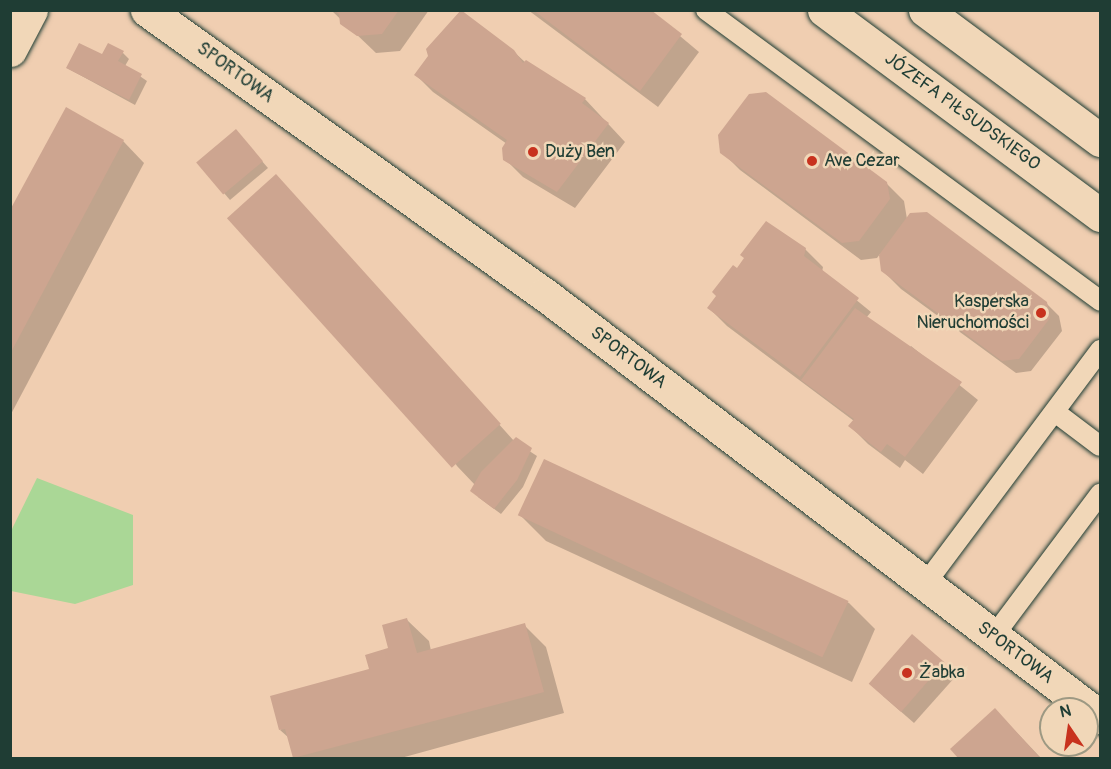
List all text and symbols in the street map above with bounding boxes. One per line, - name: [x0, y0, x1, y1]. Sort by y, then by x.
- street label: SPORTOWA: [192, 38, 278, 108]
- street label: JÓZEFA PIŁSUDSKIEGO: [880, 48, 1044, 176]
- place label: Duży Ben: [545, 141, 615, 163]
- marker: Duży Ben: [526, 145, 540, 159]
- place label: Ave Cezar: [824, 150, 900, 172]
- marker: Ave Cezar: [805, 154, 819, 168]
- place label: Kasperska Nieruchomości: [917, 292, 1029, 334]
- marker: Kasperska Nieruchomości: [1034, 306, 1048, 320]
- street label: SPORTOWA: [586, 322, 670, 394]
- street label: SPORTOWA: [973, 617, 1057, 689]
- place label: Żabka: [919, 662, 965, 684]
- marker: Żabka: [900, 666, 914, 680]
- north arrow: [1039, 697, 1099, 757]
- text: N: [1058, 700, 1073, 722]

